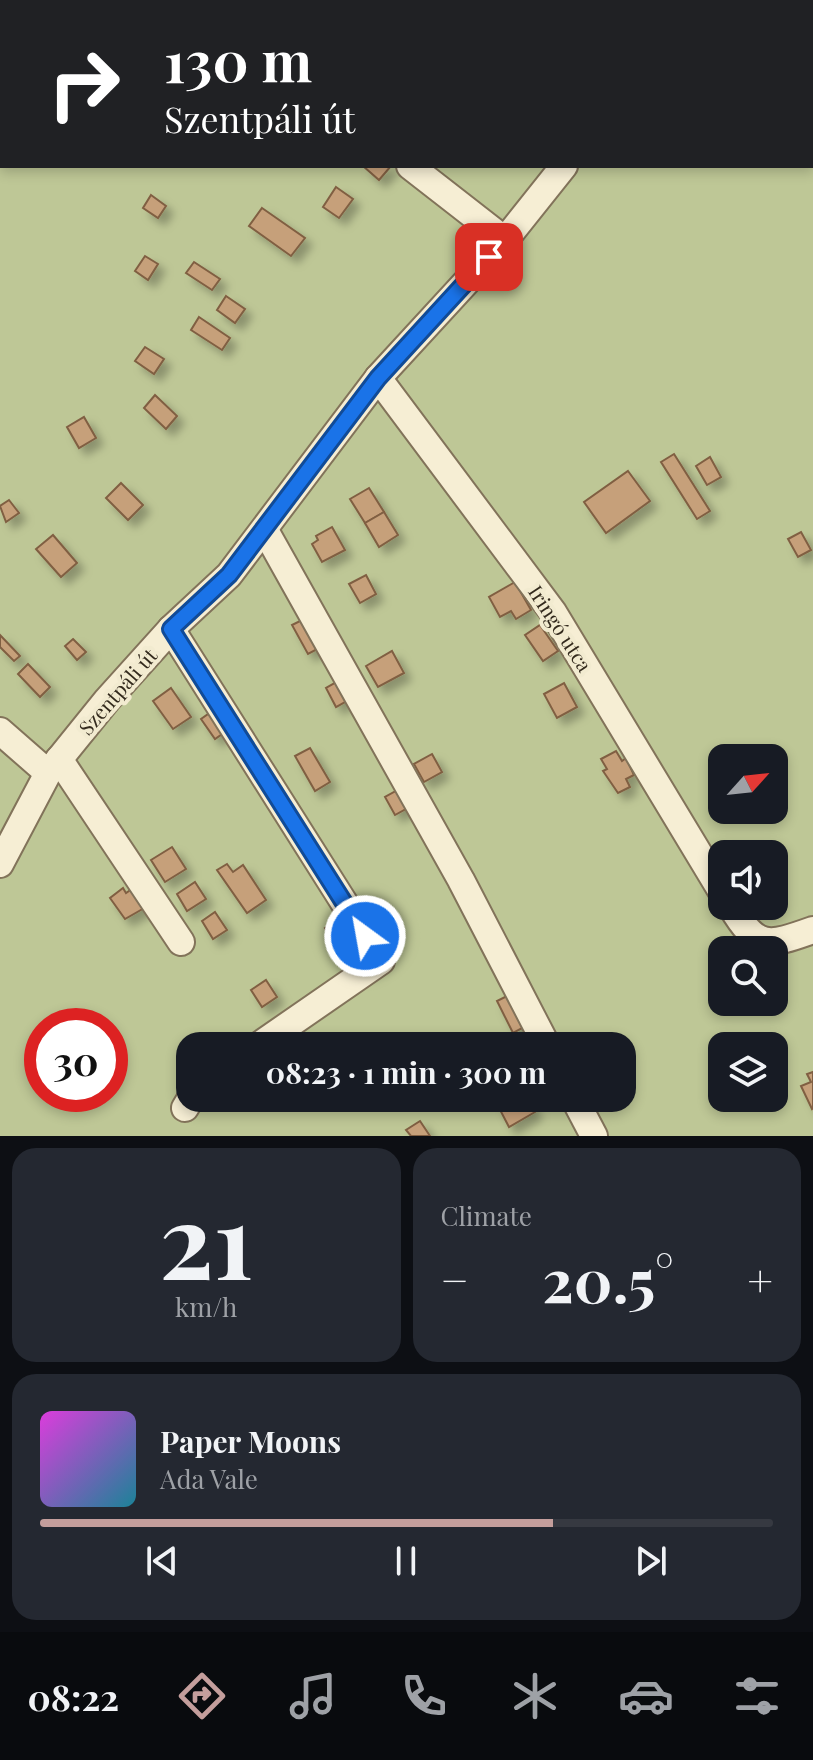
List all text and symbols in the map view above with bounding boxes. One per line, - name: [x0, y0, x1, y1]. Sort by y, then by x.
- text: 130 m: [164, 22, 312, 97]
- icon: right: [32, 32, 136, 136]
- text: Szentpáli út: [164, 94, 355, 142]
- pin: [455, 223, 523, 291]
- icon: arrive: [467, 235, 511, 279]
- street label: Iringó utca: [523, 580, 599, 676]
- street label: Szentpáli út: [72, 641, 163, 740]
- north arrow: [708, 744, 788, 824]
- map controls: [708, 744, 788, 1112]
- button: sound: [708, 840, 788, 920]
- position arrow: [323, 894, 407, 978]
- button: search: [708, 936, 788, 1016]
- speed limit sign: 30: [24, 1008, 128, 1112]
- button: layers: [708, 1032, 788, 1112]
- text: 08:23 · 1 min · 300 m: [266, 1052, 546, 1092]
- text: 21: [159, 1167, 253, 1306]
- text: Climate: [441, 1198, 532, 1233]
- text: 20.5°: [542, 1238, 674, 1318]
- text: −: [441, 1249, 469, 1308]
- text: +: [747, 1249, 773, 1308]
- text: km/h: [175, 1289, 237, 1324]
- text: Paper Moons: [160, 1421, 341, 1461]
- text: Ada Vale: [160, 1461, 258, 1496]
- icon: previous: [140, 1539, 184, 1583]
- icon: pause: [384, 1539, 428, 1583]
- icon: next: [629, 1539, 673, 1583]
- icon: directions: [174, 1668, 230, 1724]
- icon: music: [285, 1668, 341, 1724]
- icon: phone: [396, 1668, 452, 1724]
- icon: climate: [507, 1668, 563, 1724]
- icon: car: [618, 1668, 674, 1724]
- icon: filters: [729, 1668, 785, 1724]
- text: 08:22: [28, 1672, 119, 1720]

